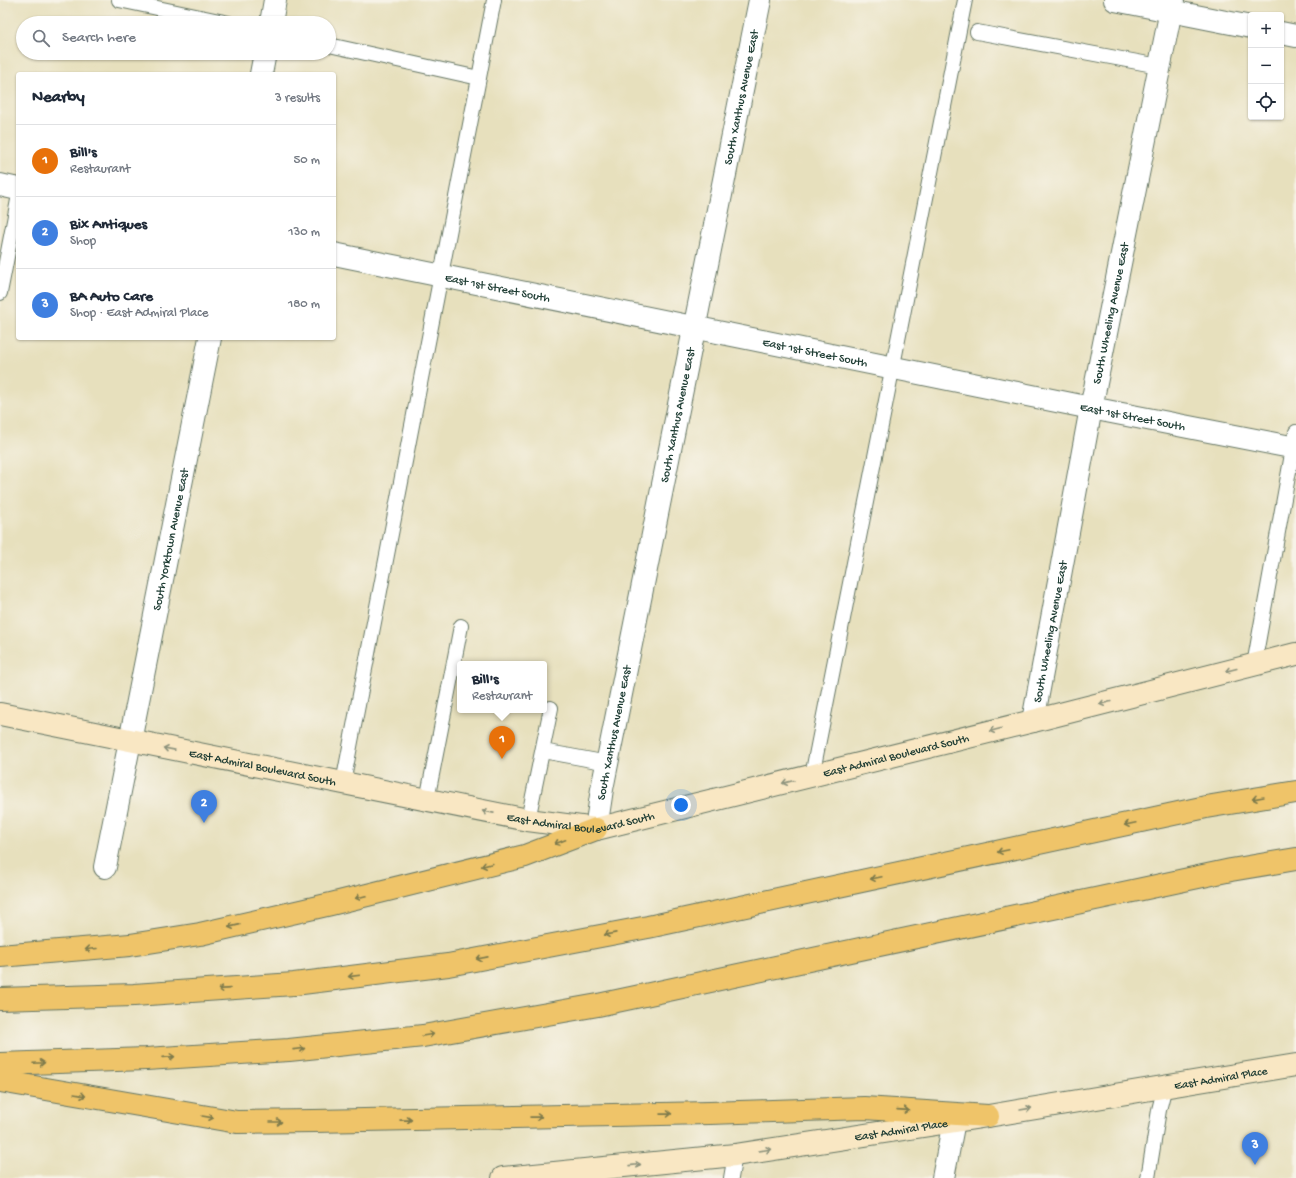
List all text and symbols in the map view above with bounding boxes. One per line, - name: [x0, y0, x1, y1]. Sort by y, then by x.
- map controls: [1248, 12, 1284, 120]
- button: +: [1248, 12, 1284, 48]
- search box: [16, 16, 336, 60]
- icon: search: [30, 27, 52, 49]
- street label: South Xanthus Avenue East: [722, 28, 763, 166]
- text: Search here: [62, 29, 136, 47]
- button: −: [1248, 48, 1284, 84]
- button: locate: [1248, 84, 1284, 120]
- text: Nearby: [32, 88, 85, 108]
- text: 3 results: [275, 91, 320, 106]
- text: Bill's: [70, 144, 97, 162]
- text: 1: [42, 153, 48, 168]
- text: 50 m: [293, 153, 320, 168]
- text: Restaurant: [70, 162, 130, 177]
- text: Bix Antiques: [70, 216, 147, 234]
- text: 2: [42, 225, 48, 240]
- text: 130 m: [288, 225, 320, 240]
- text: Shop: [70, 234, 96, 249]
- street label: South Wheeling Avenue East: [1091, 241, 1133, 385]
- street label: East 1st Street South: [443, 272, 552, 307]
- text: BA Auto Care: [70, 288, 153, 306]
- text: 3: [42, 297, 48, 312]
- text: 180 m: [288, 297, 320, 312]
- text: Shop · East Admiral Place: [70, 306, 208, 321]
- street label: East 1st Street South: [761, 336, 869, 371]
- street label: South Xanthus Avenue East: [659, 346, 699, 484]
- street label: East 1st Street South: [1078, 401, 1187, 435]
- street label: South Yorktown Avenue East: [151, 466, 193, 612]
- street label: South Wheeling Avenue East: [1032, 559, 1072, 704]
- popup: [457, 661, 547, 713]
- street label: South Xanthus Avenue East: [595, 663, 636, 801]
- one-way arrow: [1225, 667, 1238, 675]
- text: Bill's: [472, 671, 499, 689]
- text: Restaurant: [472, 689, 532, 704]
- one-way arrow: [1099, 699, 1112, 707]
- pin: 1: [489, 726, 515, 759]
- one-way arrow: [989, 727, 1002, 735]
- street label: East Admiral Boulevard South: [822, 732, 971, 782]
- one-way arrow: [162, 744, 175, 752]
- street label: East Admiral Boulevard South: [188, 747, 338, 790]
- one-way arrow: [781, 778, 794, 786]
- pin: 2: [191, 790, 217, 823]
- your location: [671, 795, 691, 815]
- one-way arrow: [1251, 795, 1264, 803]
- street label: East Admiral Boulevard South: [506, 807, 656, 821]
- one-way arrow: [482, 808, 495, 816]
- text: East Admiral Boulevard South: [505, 810, 657, 838]
- one-way arrow: [1124, 820, 1137, 828]
- one-way arrow: [555, 839, 567, 847]
- one-way arrow: [997, 847, 1010, 855]
- one-way arrow: [481, 862, 494, 870]
- one-way arrow: [870, 875, 883, 883]
- one-way arrow: [355, 893, 368, 901]
- one-way arrow: [228, 923, 241, 931]
- one-way arrow: [604, 931, 617, 939]
- one-way arrow: [85, 945, 98, 953]
- one-way arrow: [476, 955, 489, 963]
- one-way arrow: [348, 972, 361, 980]
- one-way arrow: [218, 985, 231, 992]
- one-way arrow: [421, 1031, 434, 1039]
- one-way arrow: [292, 1045, 305, 1052]
- one-way arrow: [162, 1054, 175, 1061]
- one-way arrow: [32, 1060, 45, 1067]
- street label: East Admiral Place: [1173, 1065, 1269, 1094]
- one-way arrow: [73, 1091, 86, 1099]
- one-way arrow: [1019, 1105, 1032, 1113]
- one-way arrow: [896, 1107, 909, 1114]
- one-way arrow: [659, 1110, 672, 1118]
- one-way arrow: [201, 1113, 214, 1121]
- one-way arrow: [529, 1113, 542, 1121]
- one-way arrow: [399, 1116, 412, 1123]
- street label: East Admiral Place: [854, 1117, 950, 1145]
- one-way arrow: [269, 1118, 282, 1126]
- pin: 3: [1242, 1132, 1268, 1165]
- one-way arrow: [758, 1146, 771, 1154]
- one-way arrow: [628, 1161, 641, 1168]

